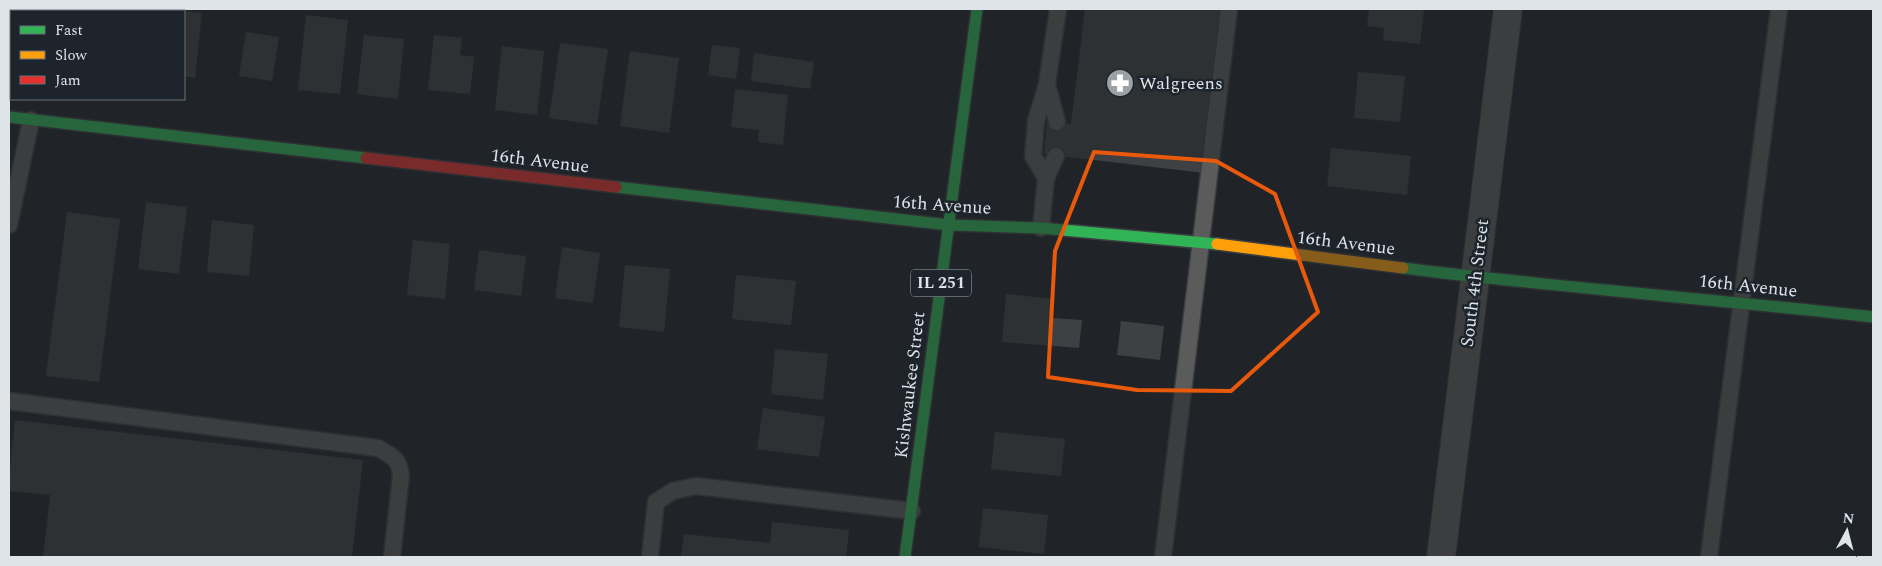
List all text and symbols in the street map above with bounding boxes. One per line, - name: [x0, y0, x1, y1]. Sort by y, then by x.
- legend: [10, 10, 185, 100]
- text: Fast: [55, 19, 83, 42]
- text: Slow: [55, 44, 87, 67]
- pharmacy icon: Walgreens: [1105, 68, 1135, 98]
- text: Jam: [55, 69, 81, 92]
- place label: Walgreens: [1139, 70, 1223, 97]
- street label: 16th Avenue: [489, 142, 591, 180]
- street label: 16th Avenue: [892, 188, 992, 222]
- street label: South 4th Street: [1454, 217, 1496, 349]
- street label: 16th Avenue: [1295, 224, 1397, 262]
- street label: 16th Avenue: [1697, 267, 1799, 305]
- road number: IL 251: [911, 270, 971, 296]
- street label: Kishwaukee Street: [888, 310, 932, 460]
- north arrow: [1822, 506, 1872, 556]
- text: N: [1842, 507, 1855, 530]

